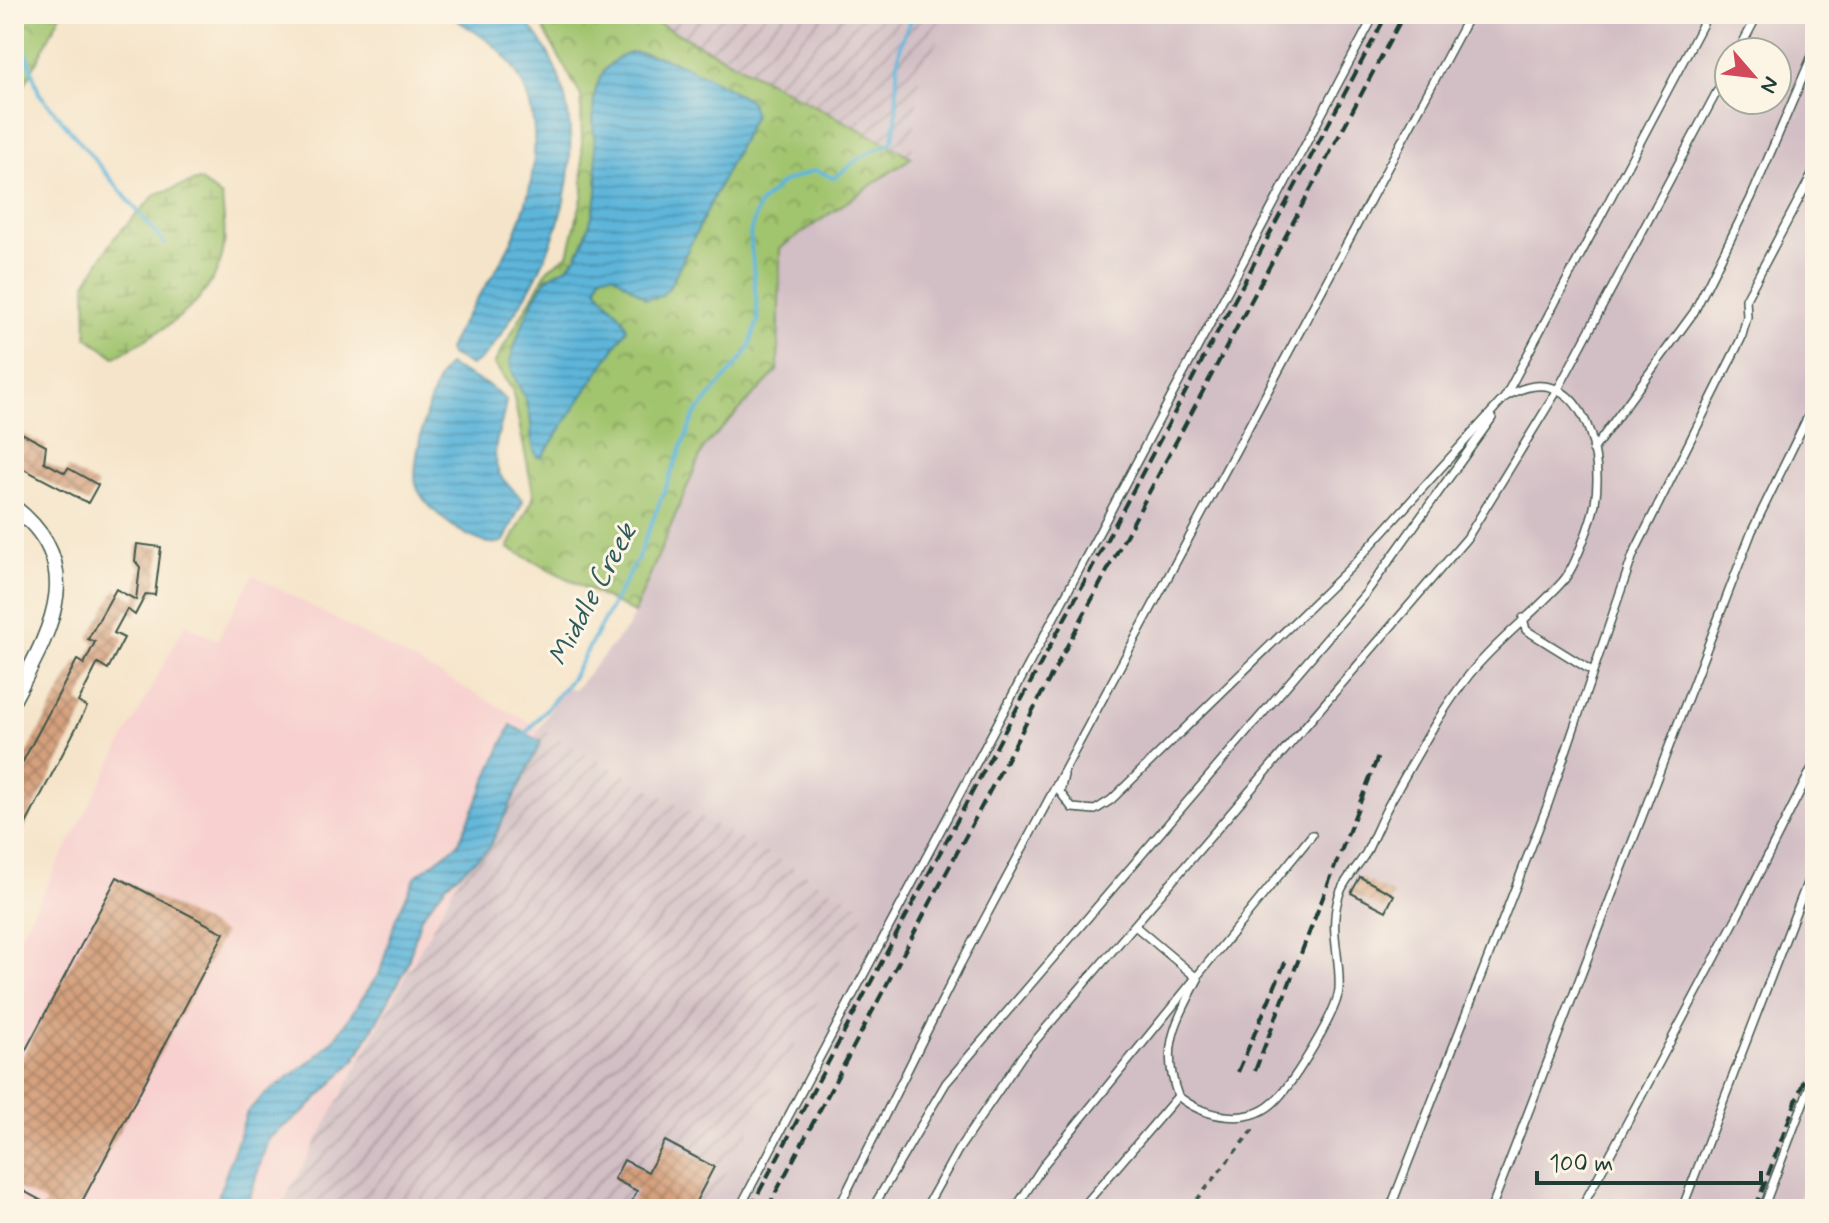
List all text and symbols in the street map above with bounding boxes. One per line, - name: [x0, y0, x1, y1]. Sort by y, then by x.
- north arrow: [1713, 36, 1793, 116]
- text: N: [1753, 71, 1785, 97]
- water label: Middle Creek: [540, 516, 647, 673]
- scale bar: [1537, 1135, 1761, 1185]
- text: 100 m: [1549, 1149, 1613, 1180]

